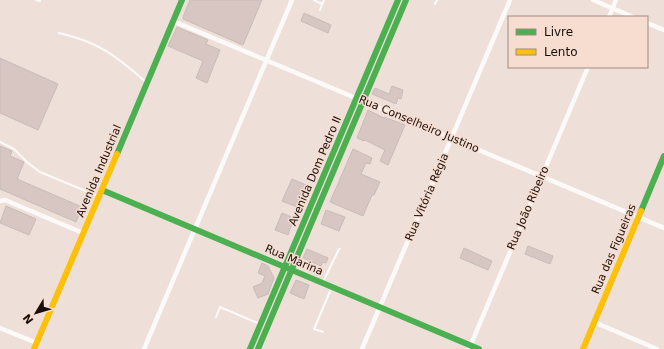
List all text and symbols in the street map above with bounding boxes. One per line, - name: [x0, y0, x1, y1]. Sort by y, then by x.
- legend: [508, 16, 648, 68]
- text: Livre: [544, 25, 573, 39]
- text: Lento: [544, 45, 578, 59]
- street label: Rua Conselheiro Justino: [357, 93, 481, 155]
- street label: Avenida Dom Pedro II: [286, 114, 344, 228]
- street label: Avenida Industrial: [74, 123, 124, 219]
- street label: Rua Vitória Régia: [403, 151, 451, 243]
- street label: Rua João Ribeiro: [504, 164, 552, 252]
- street label: Rua das Figueiras: [589, 202, 639, 296]
- street label: Rua Marina: [263, 242, 325, 278]
- north arrow: [16, 293, 56, 333]
- text: N: [21, 311, 36, 326]

